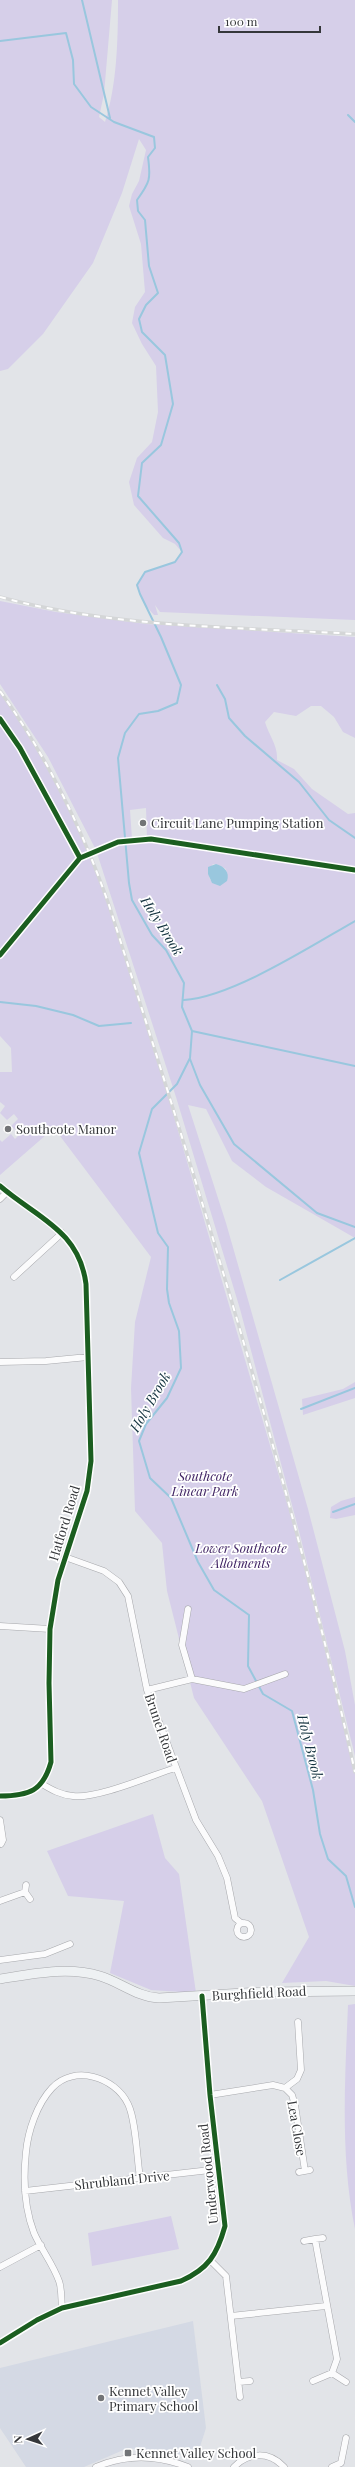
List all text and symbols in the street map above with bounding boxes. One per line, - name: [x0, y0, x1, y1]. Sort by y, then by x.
- scale bar: [219, 8, 320, 34]
- text: 100 m: [225, 13, 258, 29]
- place label: Circuit Lane Pumping Station: [151, 814, 324, 831]
- marker: Circuit Lane Pumping Station: [138, 818, 148, 828]
- water label: Holy Brook: [136, 892, 188, 959]
- place label: Southcote Manor: [16, 1120, 116, 1137]
- marker: Southcote Manor: [3, 1124, 13, 1134]
- water label: Holy Brook: [124, 1368, 174, 1436]
- park label: Southcote Linear Park: [171, 1467, 239, 1499]
- street label: Hatford Road: [44, 1483, 83, 1563]
- park label: Lower Southcote Allotments: [194, 1539, 287, 1571]
- street label: Brunel Road: [142, 1691, 181, 1765]
- water label: Holy Brook: [293, 1711, 328, 1781]
- street label: Burghfield Road: [211, 1982, 307, 2003]
- street label: Lea Close: [284, 2099, 311, 2157]
- street label: Underwood Road: [194, 2123, 221, 2225]
- street label: Shrubland Drive: [73, 2166, 171, 2193]
- place label: Kennet Valley Primary School: [109, 2382, 199, 2414]
- marker: Kennet Valley Primary School: [96, 2393, 106, 2403]
- north arrow: [8, 2419, 48, 2459]
- text: N: [10, 2435, 25, 2444]
- place label: Kennet Valley School: [136, 2444, 257, 2461]
- marker: Kennet Valley School: [123, 2448, 133, 2458]

